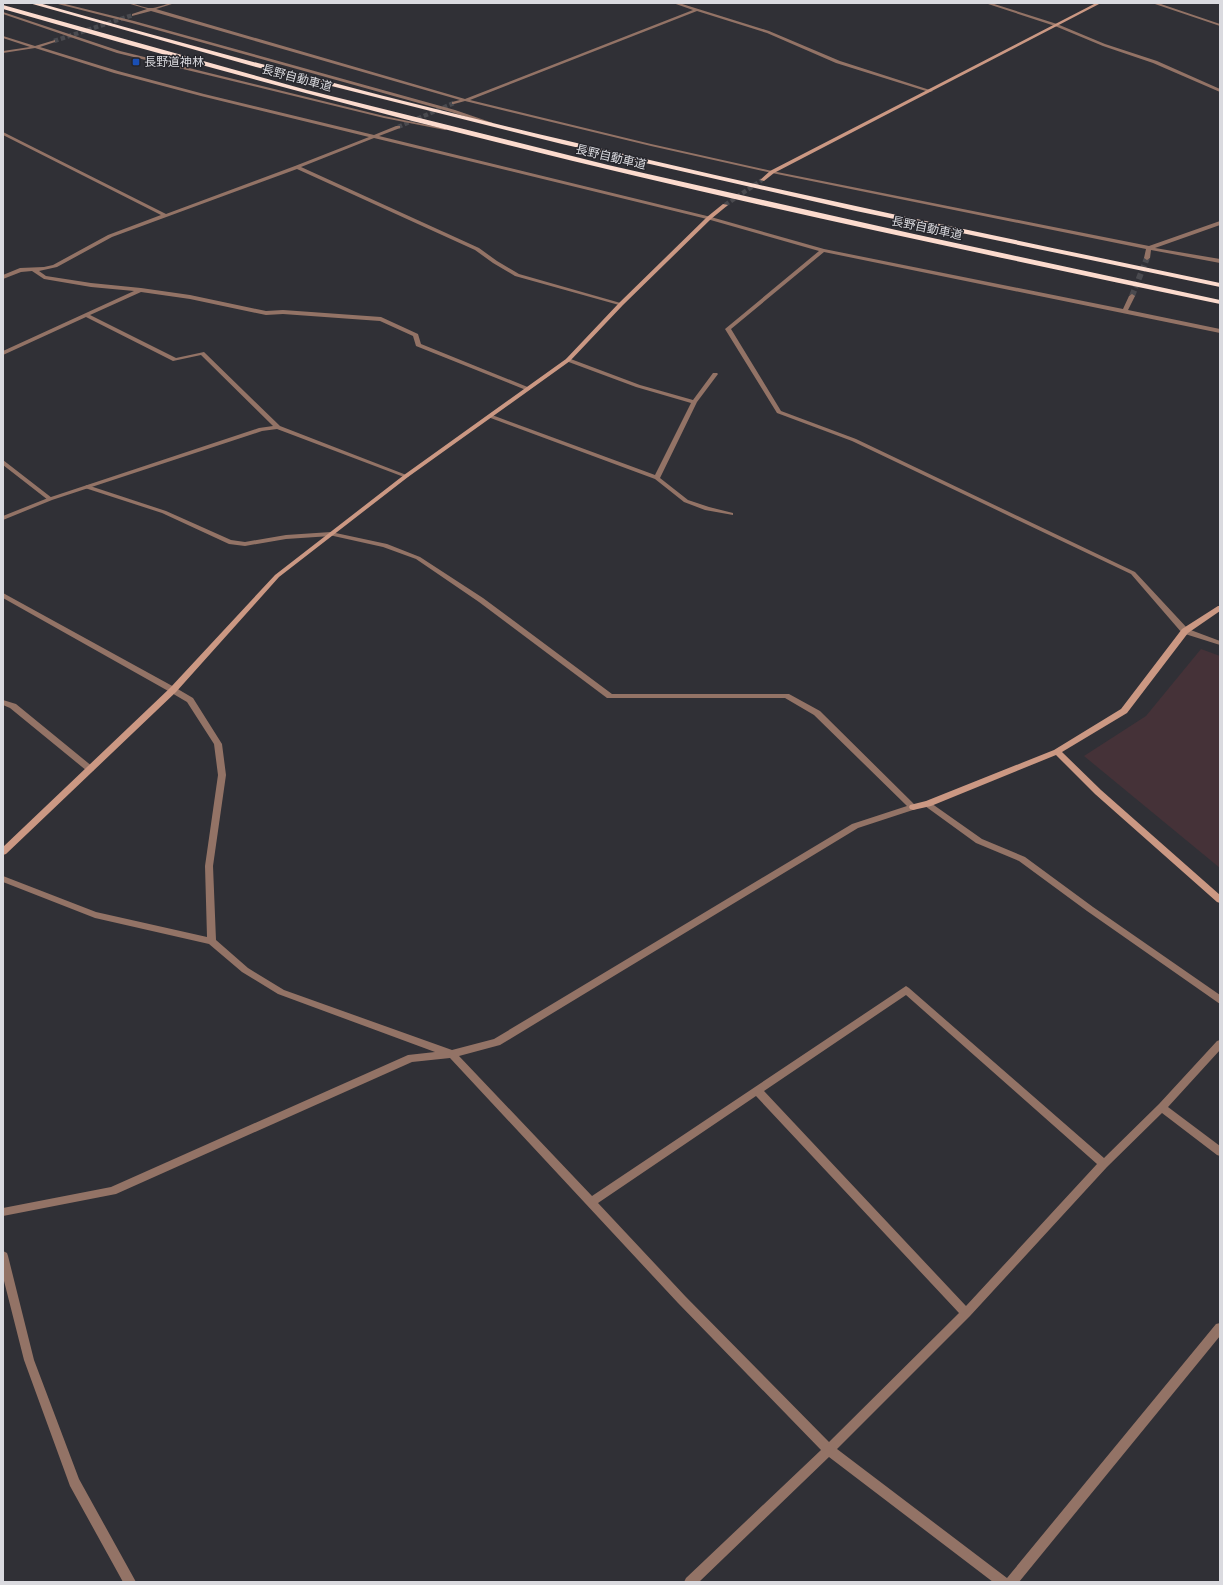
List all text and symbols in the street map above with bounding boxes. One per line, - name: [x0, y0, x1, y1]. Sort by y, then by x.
- place label: 長野道神林: [144, 55, 204, 69]
- marker: 長野道神林: [131, 57, 141, 67]
- street label: 長野自動車道: [260, 62, 334, 94]
- street label: 長野自動車道: [574, 142, 648, 172]
- street label: 長野自動車道: [890, 214, 964, 242]

